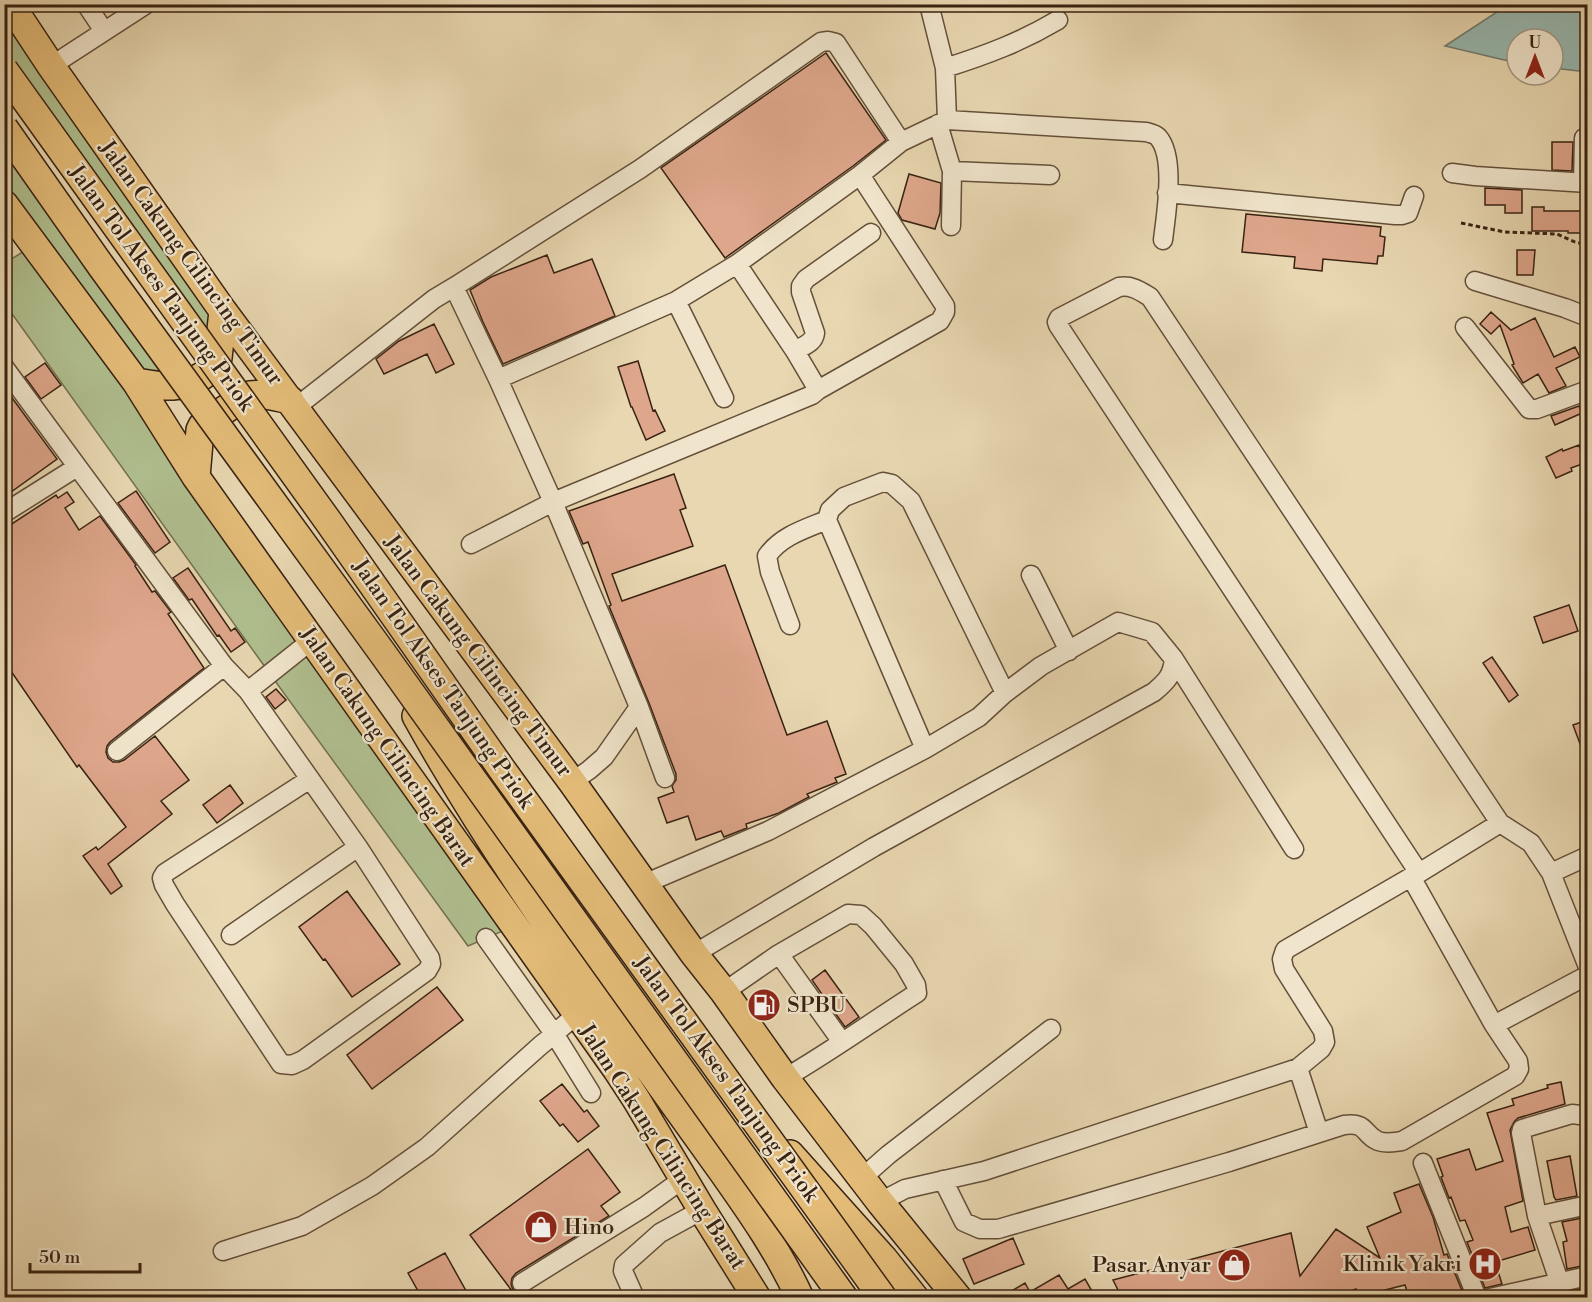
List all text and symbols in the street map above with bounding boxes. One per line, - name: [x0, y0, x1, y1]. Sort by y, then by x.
- north arrow: [1505, 27, 1565, 87]
- text: U: [1529, 33, 1542, 53]
- street label: Jalan Cakung Cilincing Timur: [92, 134, 289, 391]
- street label: Jalan Tol Akses Tanjung Priok: [62, 159, 261, 418]
- street label: Jalan Cakung Cilincing Timur: [377, 529, 578, 782]
- street label: Jalan Tol Akses Tanjung Priok: [346, 553, 541, 815]
- street label: Jalan Cakung Cilincing Barat: [293, 621, 481, 873]
- street label: Jalan Tol Akses Tanjung Priok: [627, 950, 826, 1209]
- fuel station icon: SPBU: [746, 987, 782, 1023]
- place label: SPBU: [787, 992, 846, 1019]
- street label: Jalan Cakung Cilincing Barat: [572, 1018, 752, 1275]
- shop icon: Hino: [523, 1209, 559, 1245]
- place label: Hino: [564, 1214, 614, 1241]
- scale bar: [30, 1236, 140, 1274]
- text: 50 m: [39, 1246, 81, 1269]
- hospital icon: Klinik Yakri: [1467, 1246, 1503, 1282]
- shop icon: Pasar Anyar: [1216, 1247, 1252, 1283]
- place label: Klinik Yakri: [1343, 1251, 1462, 1278]
- place label: Pasar Anyar: [1092, 1252, 1211, 1279]

